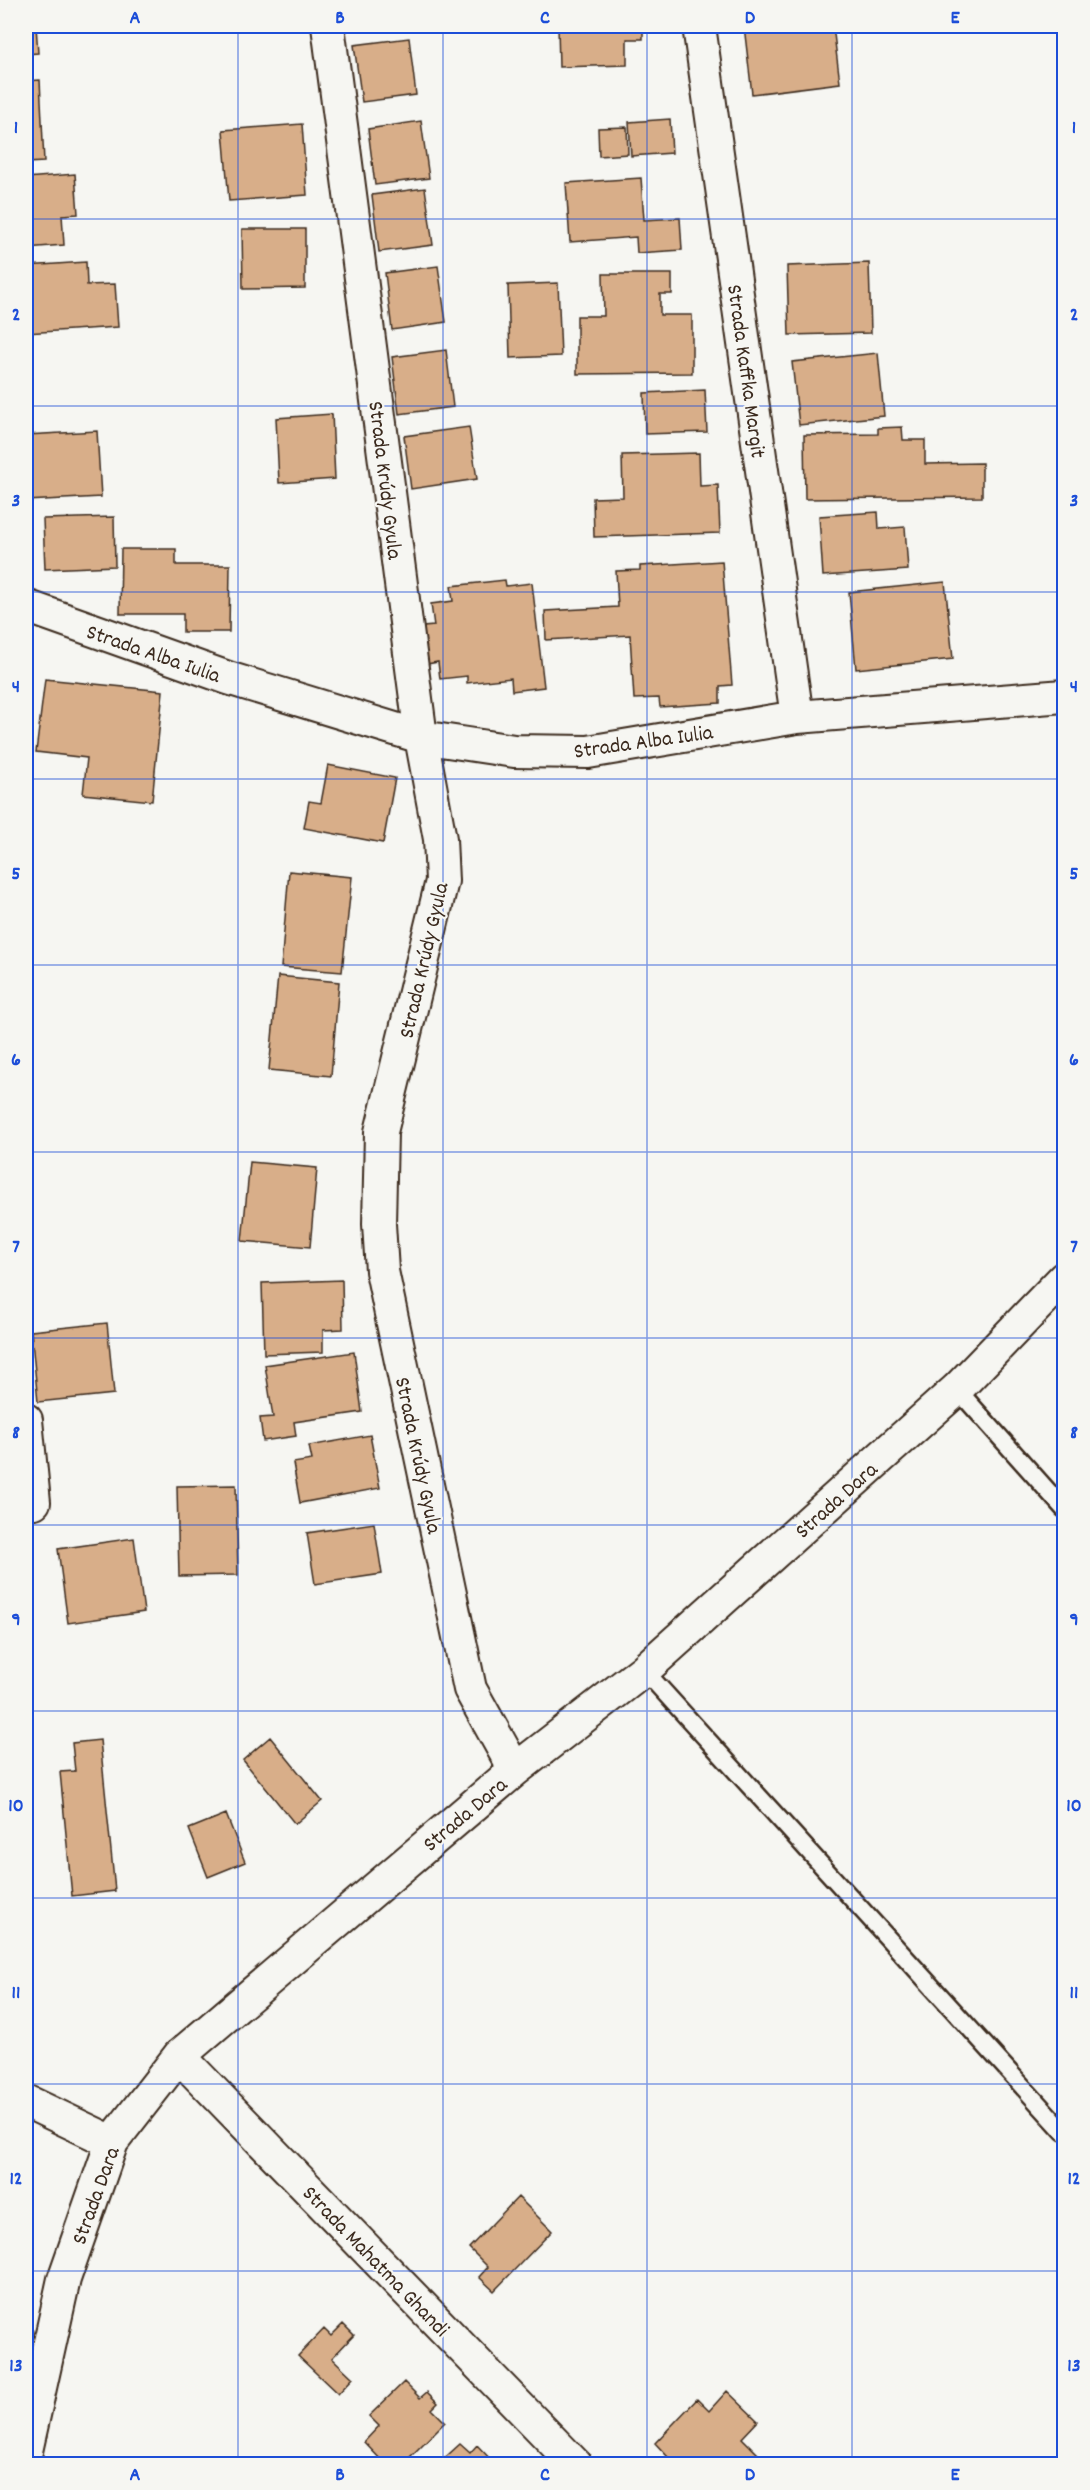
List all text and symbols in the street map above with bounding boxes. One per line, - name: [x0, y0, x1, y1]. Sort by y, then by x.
- text: A: [130, 5, 141, 33]
- text: B: [335, 5, 345, 33]
- text: C: [540, 5, 550, 33]
- text: D: [745, 5, 756, 33]
- text: E: [950, 5, 960, 33]
- text: 1: [14, 115, 18, 143]
- text: 1: [1072, 115, 1076, 143]
- street label: Strada Kaffka Margit: [717, 283, 772, 460]
- text: 2: [12, 302, 20, 330]
- text: 2: [1070, 302, 1078, 330]
- street label: Strada Krúdy Gyula: [358, 400, 409, 562]
- text: 3: [12, 488, 20, 516]
- text: 3: [1070, 488, 1078, 516]
- street label: Strada Alba Iulia: [82, 618, 225, 693]
- text: 4: [12, 674, 20, 702]
- text: 4: [1070, 674, 1078, 702]
- street label: Strada Alba Iulia: [572, 718, 716, 769]
- text: 5: [11, 861, 21, 889]
- text: 5: [1069, 861, 1079, 889]
- street label: Strada Krúdy Gyula: [392, 879, 459, 1042]
- text: 6: [11, 1047, 21, 1075]
- text: 6: [1069, 1047, 1079, 1075]
- text: 7: [12, 1234, 20, 1262]
- text: 7: [1070, 1234, 1078, 1262]
- street label: Strada Krúdy Gyula: [385, 1375, 448, 1537]
- text: 8: [12, 1420, 20, 1448]
- text: 8: [1070, 1420, 1078, 1448]
- street label: Strada Dara: [789, 1455, 886, 1547]
- text: 9: [11, 1607, 21, 1635]
- text: 9: [1069, 1607, 1079, 1635]
- street label: Strada Dara: [417, 1771, 516, 1860]
- text: 10: [8, 1793, 24, 1821]
- text: 10: [1066, 1793, 1082, 1821]
- text: 11: [12, 1980, 20, 2008]
- text: 11: [1070, 1980, 1078, 2008]
- street label: Strada Dara: [65, 2142, 130, 2249]
- text: 12: [9, 2166, 23, 2194]
- text: 12: [1067, 2166, 1081, 2194]
- street label: Strada Mahatma Ghandi: [294, 2180, 455, 2345]
- text: 13: [9, 2353, 23, 2381]
- text: 13: [1067, 2353, 1081, 2381]
- text: A: [130, 2462, 141, 2490]
- text: B: [335, 2462, 345, 2490]
- text: C: [540, 2462, 550, 2490]
- text: D: [745, 2462, 756, 2490]
- text: E: [950, 2462, 960, 2490]

